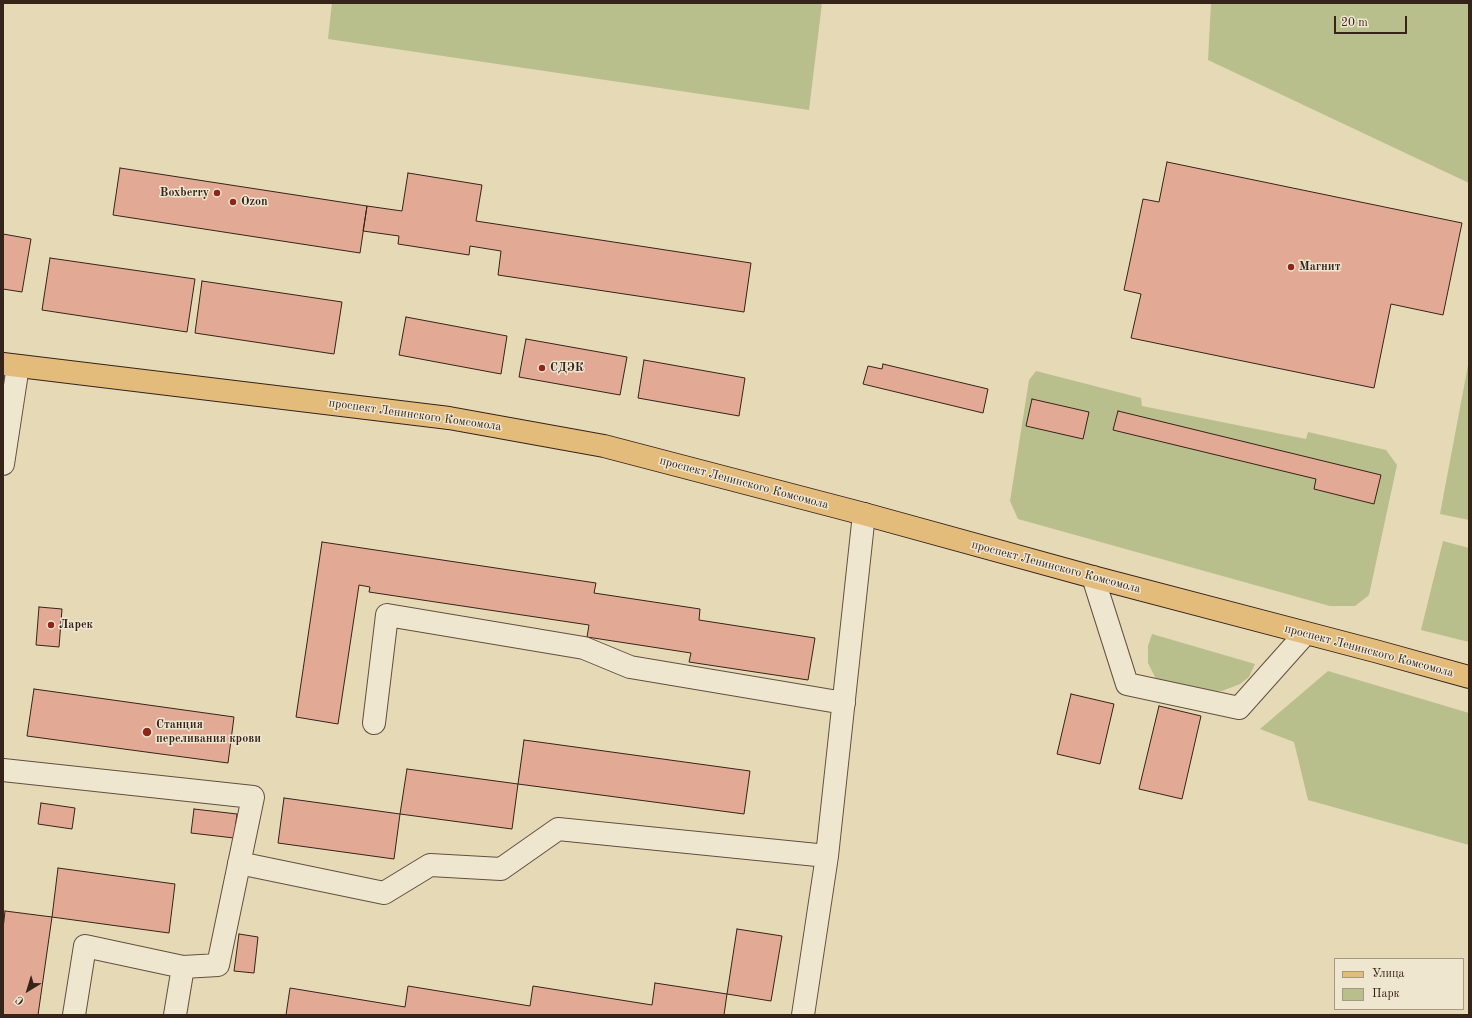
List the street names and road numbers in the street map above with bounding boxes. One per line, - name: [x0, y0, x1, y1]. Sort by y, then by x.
- street label: проспект Ленинского Комсомола: [328, 396, 502, 434]
- street label: проспект Ленинского Комсомола: [658, 453, 830, 513]
- street label: проспект Ленинского Комсомола: [970, 537, 1142, 597]
- street label: проспект Ленинского Комсомола: [1283, 621, 1455, 681]

